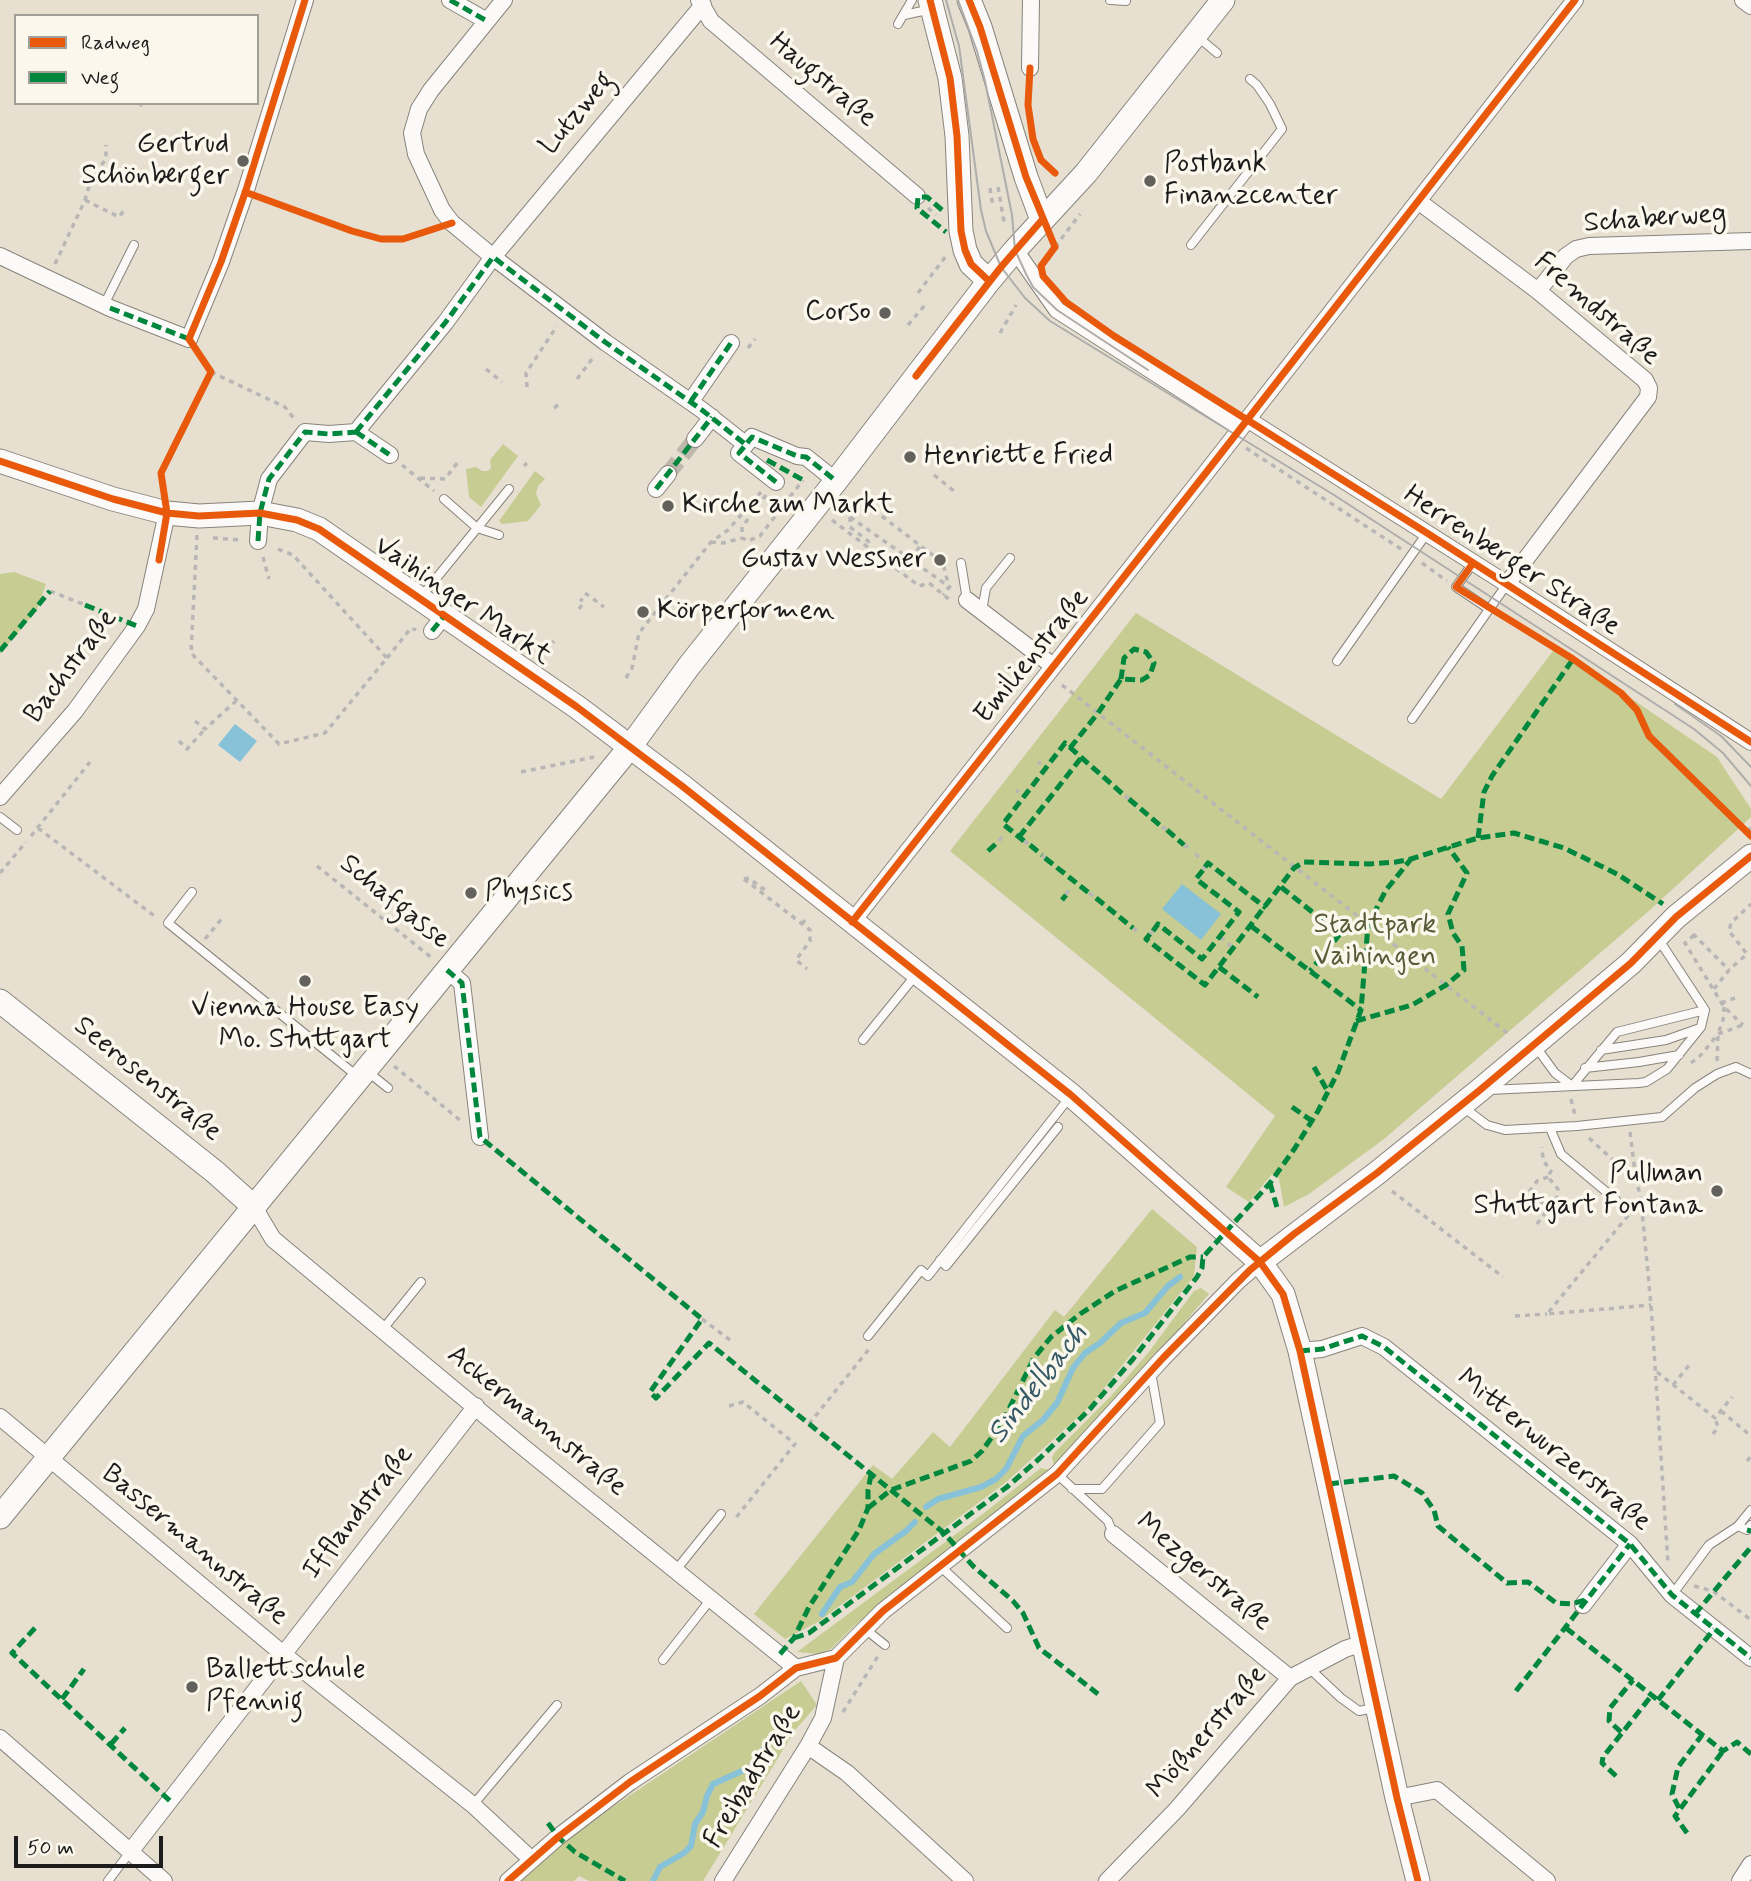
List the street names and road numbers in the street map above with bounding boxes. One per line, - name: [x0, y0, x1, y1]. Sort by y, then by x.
- street label: Haugstraße: [761, 26, 883, 136]
- street label: Lutzweg: [533, 65, 623, 163]
- street label: Schaberweg: [1583, 198, 1727, 242]
- street label: Fremdstraße: [1526, 246, 1666, 374]
- street label: Herrenberger Straße: [1396, 479, 1626, 645]
- street label: Vaihinger Markt: [367, 530, 557, 674]
- street label: Emilienstraße: [968, 583, 1098, 731]
- street label: Bachstraße: [18, 603, 126, 731]
- street label: Schafgasse: [332, 848, 456, 958]
- street label: Seerosenstraße: [66, 1010, 228, 1150]
- street label: Ackermannstraße: [439, 1339, 633, 1505]
- street label: Mitterwurzerstraße: [1449, 1362, 1657, 1540]
- street label: Ifflandstraße: [296, 1439, 422, 1587]
- street label: Bassermannstraße: [94, 1458, 294, 1634]
- street label: Mezgerstraße: [1128, 1506, 1278, 1640]
- street label: Mößnerstraße: [1141, 1659, 1275, 1807]
- street label: Freibadstraße: [698, 1699, 810, 1855]

